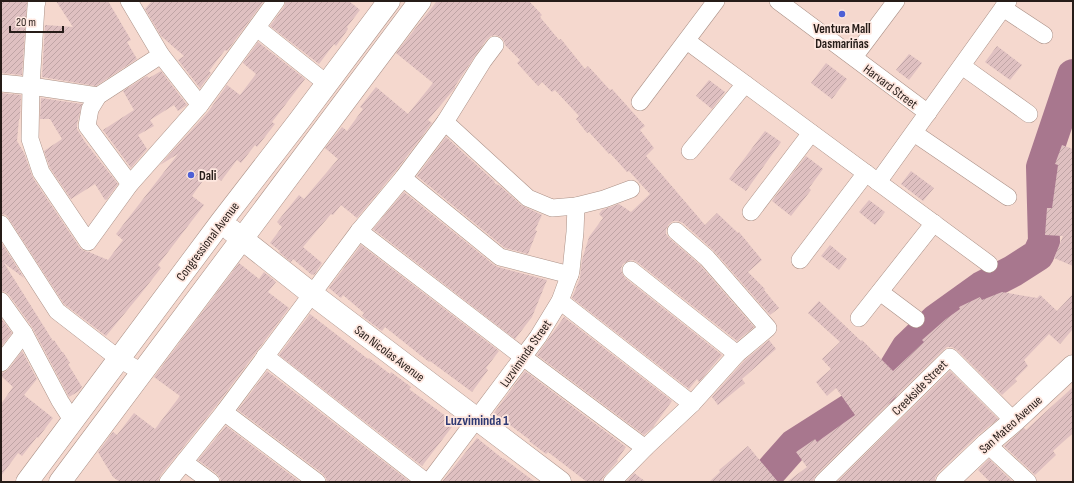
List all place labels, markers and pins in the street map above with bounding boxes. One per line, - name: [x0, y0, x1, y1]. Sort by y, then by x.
- marker: Ventura Mall Dasmariñas: [837, 9, 847, 19]
- place label: Ventura Mall Dasmariñas: [813, 21, 871, 52]
- place label: Dali: [199, 168, 217, 184]
- marker: Dali: [186, 170, 196, 180]

